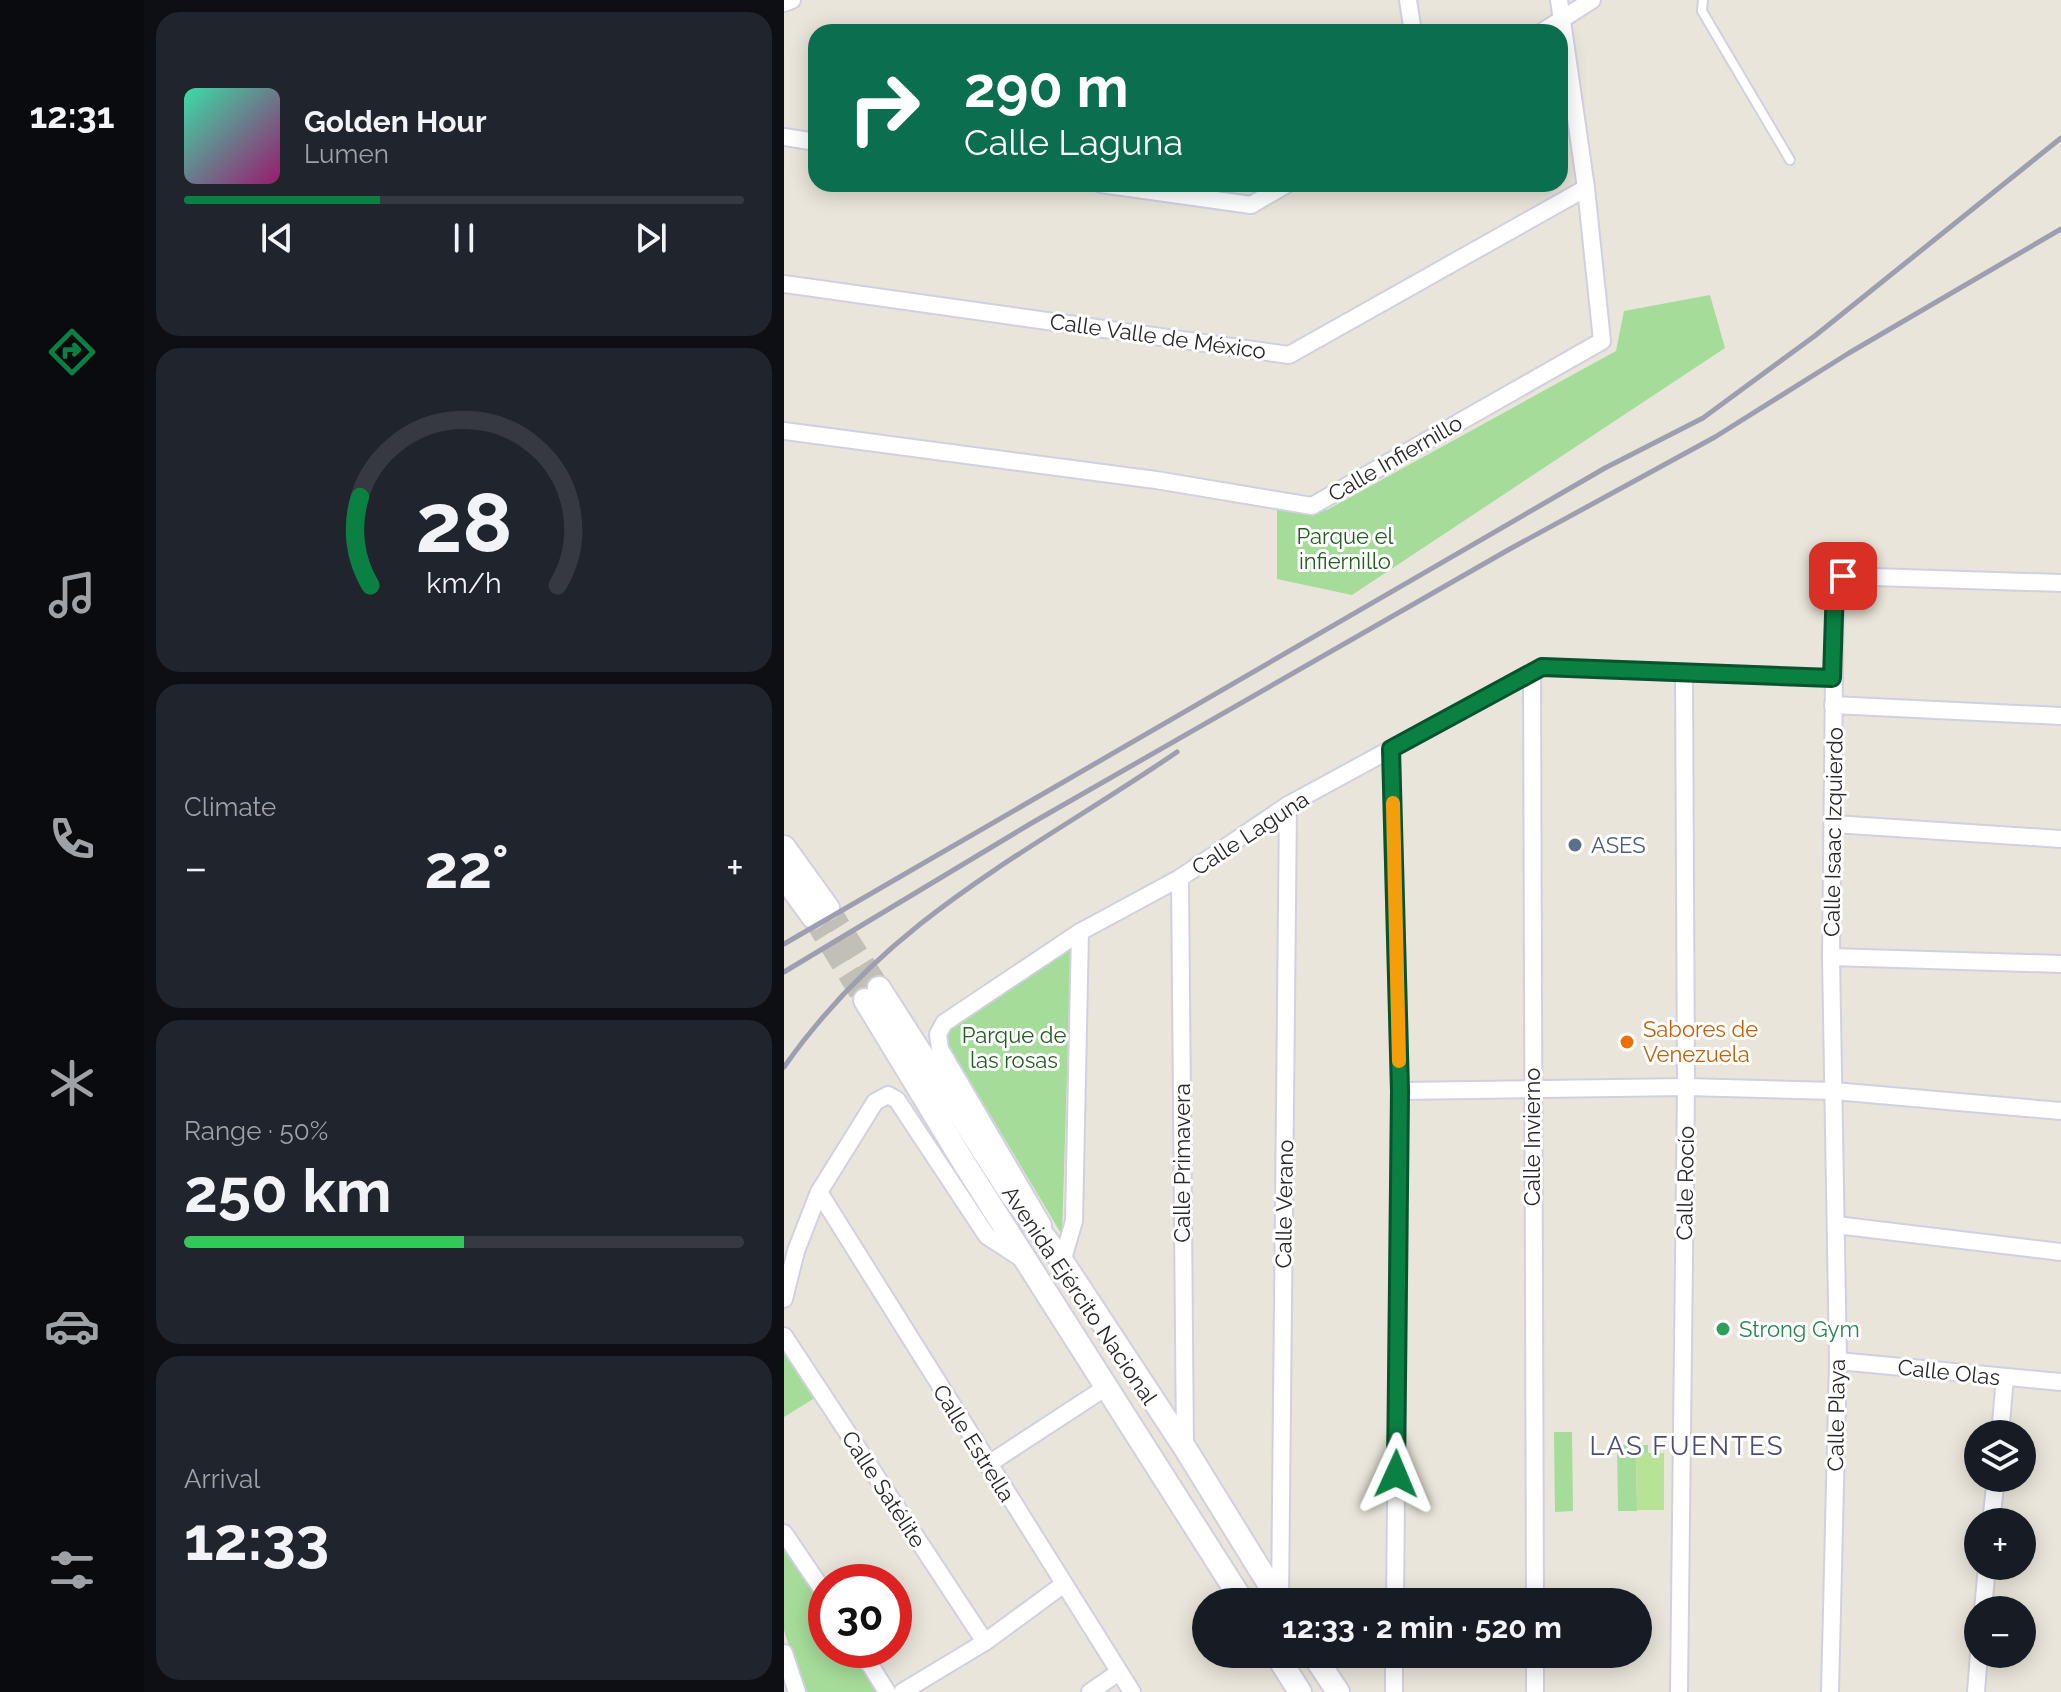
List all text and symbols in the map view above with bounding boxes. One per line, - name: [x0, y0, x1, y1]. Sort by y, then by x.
- text: 290 m: [964, 54, 1129, 120]
- icon: right: [832, 56, 936, 160]
- text: 12:31: [30, 94, 114, 136]
- text: Golden Hour: [304, 104, 487, 139]
- text: Calle Laguna: [964, 121, 1183, 163]
- text: Lumen: [304, 139, 389, 169]
- icon: previous: [255, 216, 299, 260]
- icon: pause: [442, 216, 486, 260]
- icon: next: [629, 216, 673, 260]
- street label: Calle Valle de México: [1048, 308, 1268, 364]
- icon: directions: [44, 324, 100, 380]
- street label: Calle Infiernillo: [1323, 409, 1467, 507]
- text: 28: [415, 474, 513, 571]
- park label: Parque el infiernillo: [1296, 523, 1394, 574]
- pin: [1809, 542, 1877, 610]
- icon: arrive: [1821, 554, 1865, 598]
- text: km/h: [426, 566, 502, 600]
- icon: music: [44, 567, 100, 623]
- street label: Calle Isaac Izquierdo: [1818, 727, 1848, 937]
- street label: Calle Laguna: [1187, 786, 1313, 880]
- text: Climate: [184, 792, 276, 822]
- icon: phone: [44, 811, 100, 867]
- text: 22°: [425, 832, 509, 902]
- place label: ASES: [1591, 832, 1646, 858]
- marker: ASES: [1566, 836, 1584, 854]
- text: −: [184, 842, 208, 893]
- text: +: [726, 842, 744, 893]
- place label: Sabores de Venezuela: [1643, 1016, 1758, 1067]
- park label: Parque de las rosas: [962, 1022, 1066, 1073]
- marker: Sabores de Venezuela: [1618, 1033, 1636, 1051]
- icon: climate: [44, 1055, 100, 1111]
- street label: Calle Invierno: [1519, 1068, 1545, 1206]
- street label: Calle Primavera: [1169, 1083, 1195, 1243]
- text: Range · 50%: [184, 1116, 328, 1146]
- street label: Calle Rocío: [1671, 1125, 1699, 1241]
- street label: Calle Verano: [1270, 1139, 1298, 1269]
- text: 250 km: [184, 1156, 392, 1226]
- street label: Avenida Ejército Nacional: [997, 1181, 1163, 1409]
- icon: car: [44, 1298, 100, 1354]
- place label: Strong Gym: [1739, 1316, 1860, 1342]
- marker: Strong Gym: [1714, 1320, 1732, 1338]
- street label: Calle Olas: [1897, 1354, 2001, 1390]
- street label: Calle Playa: [1822, 1359, 1850, 1471]
- street label: Calle Estrella: [928, 1380, 1020, 1506]
- map controls: [1964, 1420, 2036, 1668]
- button: layers: [1964, 1420, 2036, 1492]
- street label: Calle Satélite: [837, 1426, 931, 1552]
- district label: LAS FUENTES: [1589, 1431, 1785, 1461]
- position arrow: [1354, 1432, 1438, 1516]
- text: Arrival: [184, 1464, 260, 1494]
- text: 12:33: [184, 1504, 329, 1574]
- button: +: [1964, 1508, 2036, 1580]
- icon: filters: [44, 1542, 100, 1598]
- speed limit sign: 30: [808, 1564, 912, 1668]
- button: −: [1964, 1596, 2036, 1668]
- text: 12:33 · 2 min · 520 m: [1282, 1610, 1562, 1645]

